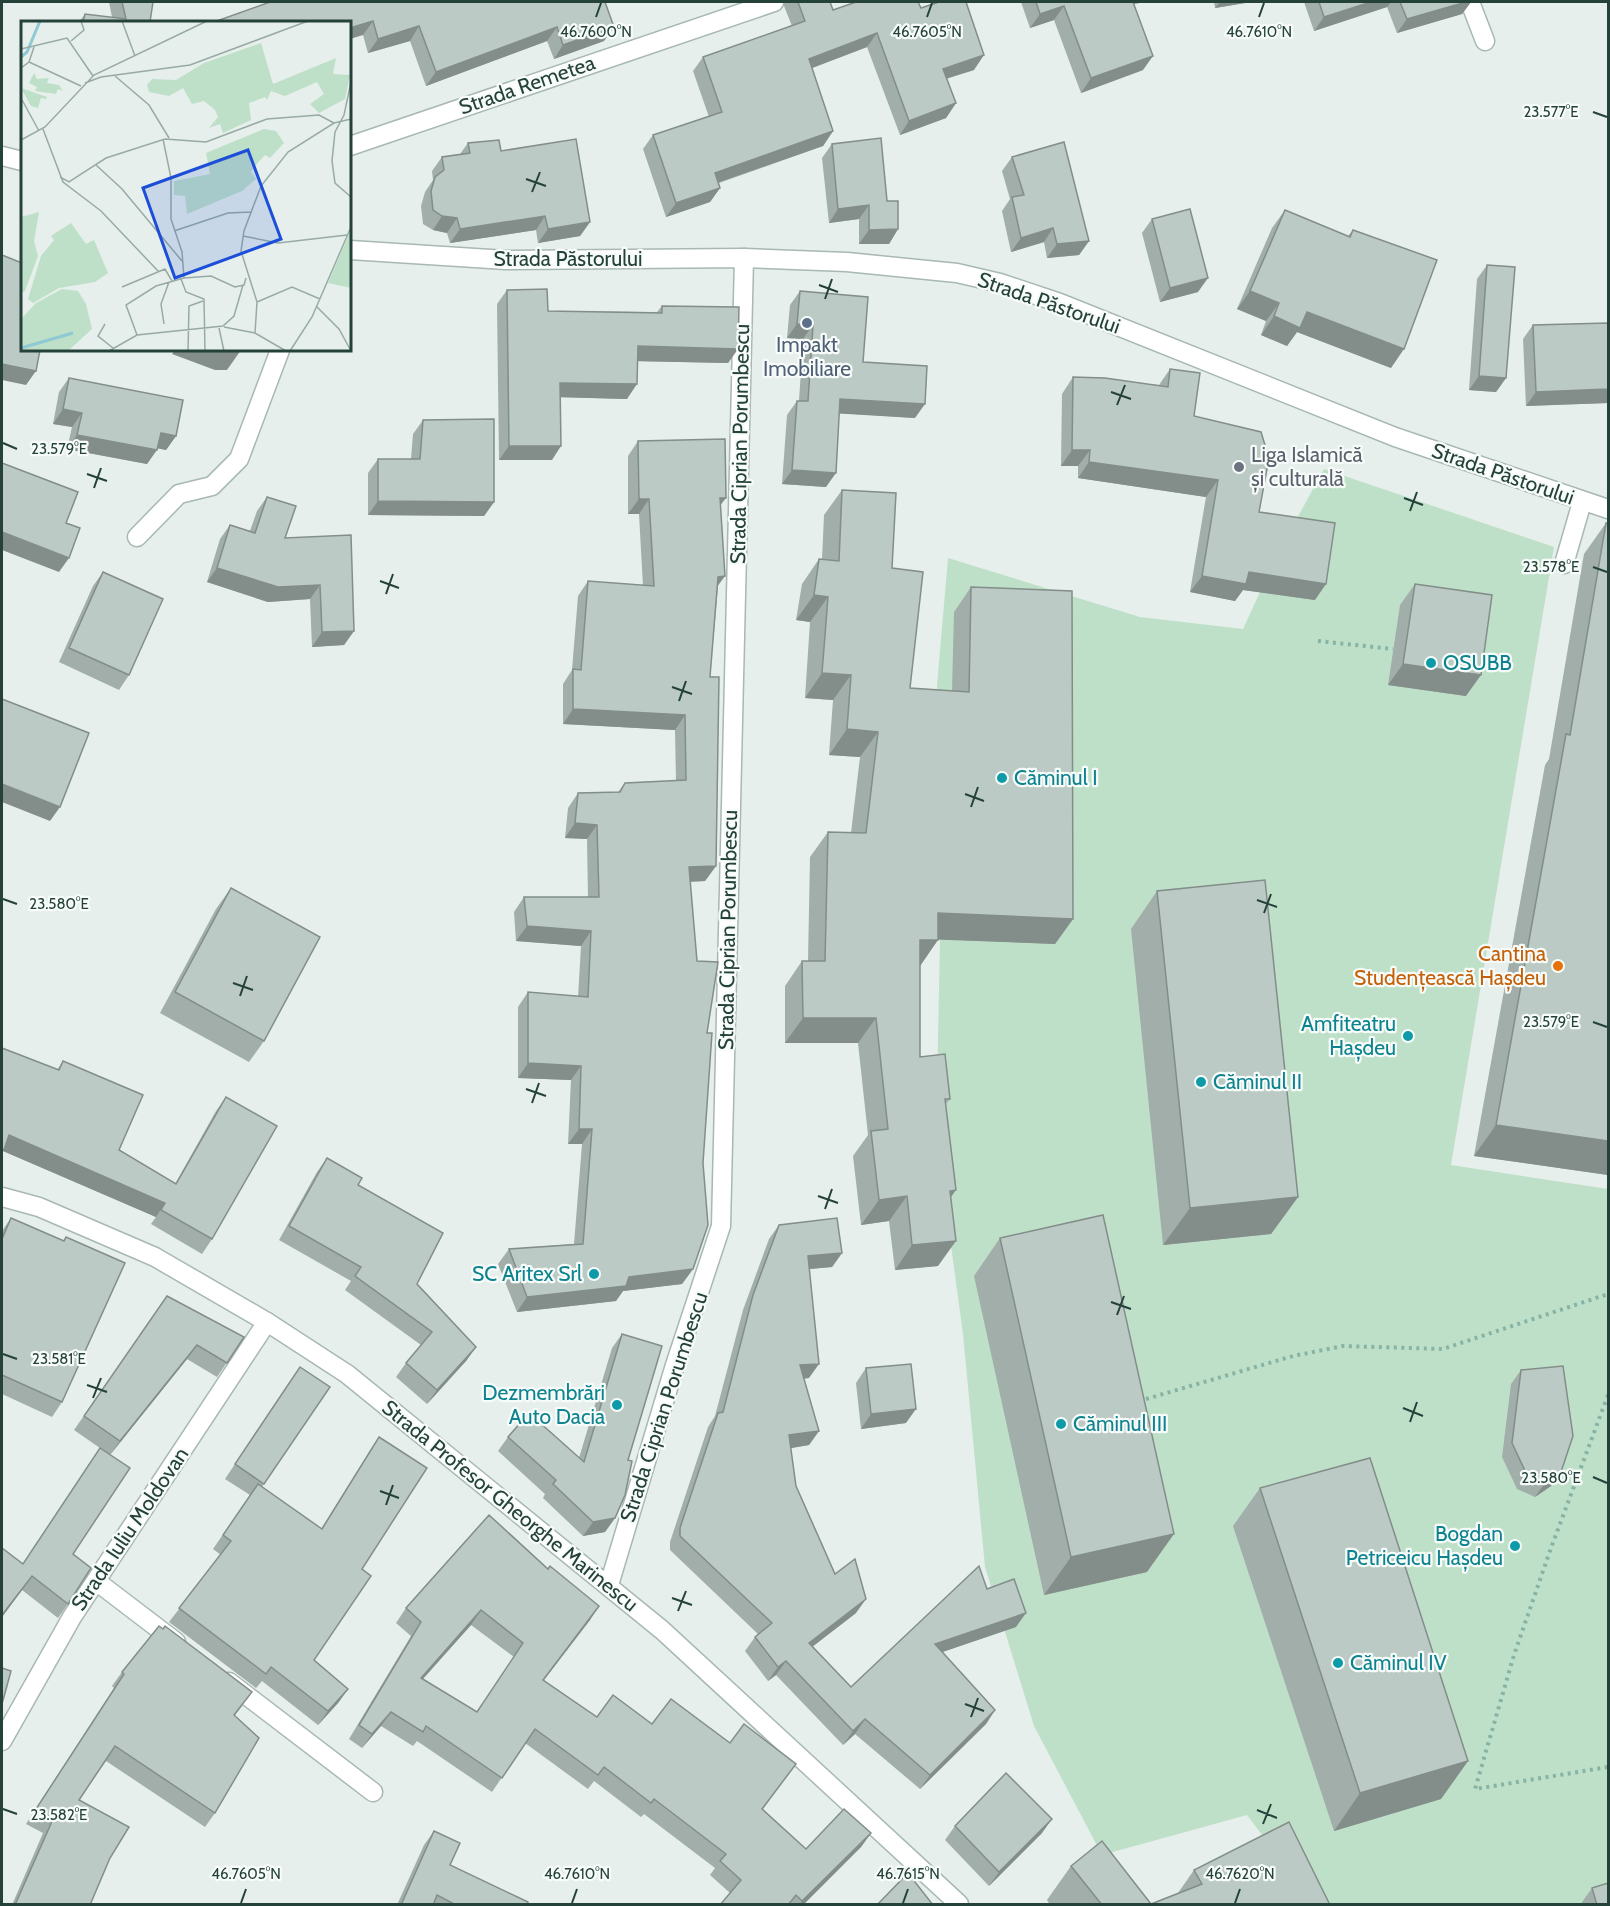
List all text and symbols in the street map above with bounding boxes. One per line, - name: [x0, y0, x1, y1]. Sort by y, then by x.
- inset map: [21, 21, 351, 351]
- text: 46.7600°N: [560, 23, 632, 41]
- text: 46.7605°N: [892, 23, 962, 41]
- text: 46.7610°N: [1226, 23, 1292, 41]
- street label: Strada Remetea: [456, 50, 598, 119]
- text: 23.577°E: [1524, 103, 1578, 121]
- street label: Strada Păstorului: [493, 246, 643, 271]
- street label: Strada Păstorului: [975, 266, 1124, 339]
- marker: Impakt Imobiliare: [800, 316, 814, 330]
- street label: Strada Ciprian Porumbescu: [725, 324, 754, 564]
- place label: Impakt Imobiliare: [763, 332, 851, 381]
- street label: Strada Păstorului: [1429, 437, 1578, 510]
- text: 23.579°E: [31, 440, 87, 458]
- place label: Liga Islamică și culturală: [1251, 442, 1363, 493]
- marker: Liga Islamică și culturală: [1232, 460, 1246, 474]
- text: 23.578°E: [1523, 558, 1579, 576]
- place label: OSUBB: [1443, 650, 1512, 675]
- marker: OSUBB: [1424, 656, 1438, 670]
- place label: Căminul I: [1014, 765, 1098, 790]
- marker: Căminul I: [995, 771, 1009, 785]
- street label: Strada Ciprian Porumbescu: [713, 810, 742, 1050]
- text: 23.580°E: [29, 895, 89, 913]
- place label: Cantina Studențească Hașdeu: [1354, 941, 1546, 992]
- marker: Cantina Studențească Hașdeu: [1551, 959, 1565, 973]
- place label: Amfiteatru Hașdeu: [1301, 1011, 1396, 1062]
- text: 23.579°E: [1523, 1013, 1579, 1031]
- marker: Amfiteatru Hașdeu: [1401, 1029, 1415, 1043]
- place label: Căminul II: [1213, 1069, 1302, 1094]
- marker: Căminul II: [1194, 1075, 1208, 1089]
- place label: SC Aritex Srl: [472, 1261, 582, 1286]
- marker: SC Aritex Srl: [587, 1267, 601, 1281]
- street label: Strada Ciprian Porumbescu: [614, 1289, 713, 1525]
- text: 23.581°E: [32, 1350, 86, 1368]
- place label: Dezmembrări Auto Dacia: [482, 1380, 605, 1429]
- street label: Strada Profesor Gheorghe Marinescu: [377, 1395, 643, 1617]
- marker: Dezmembrări Auto Dacia: [610, 1398, 624, 1412]
- place label: Căminul III: [1073, 1411, 1167, 1436]
- marker: Căminul III: [1054, 1417, 1068, 1431]
- street label: Strada Iuliu Moldovan: [66, 1442, 194, 1615]
- text: 23.580°E: [1521, 1469, 1581, 1487]
- place label: Bogdan Petriceicu Hașdeu: [1346, 1521, 1503, 1572]
- marker: Bogdan Petriceicu Hașdeu: [1508, 1539, 1522, 1553]
- place label: Căminul IV: [1350, 1650, 1447, 1675]
- marker: Căminul IV: [1331, 1656, 1345, 1670]
- text: 23.582°E: [31, 1806, 87, 1824]
- text: 46.7605°N: [211, 1865, 281, 1883]
- text: 46.7610°N: [544, 1865, 610, 1883]
- text: 46.7615°N: [876, 1865, 940, 1883]
- text: 46.7620°N: [1205, 1865, 1275, 1883]

